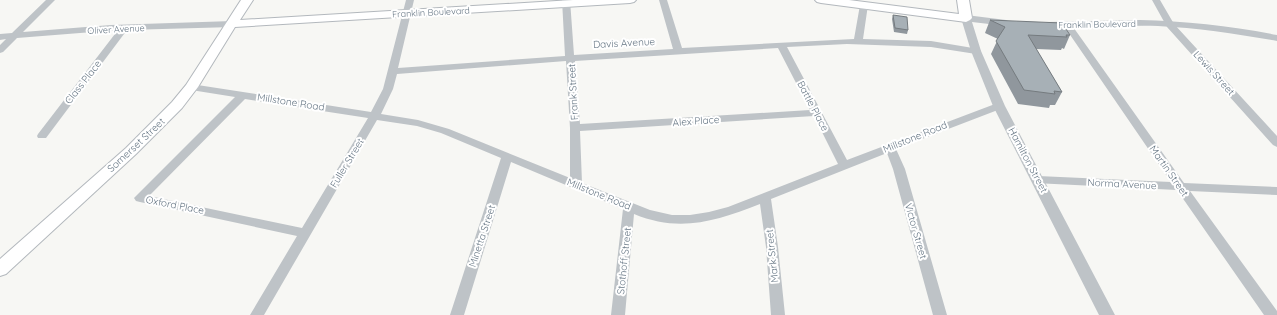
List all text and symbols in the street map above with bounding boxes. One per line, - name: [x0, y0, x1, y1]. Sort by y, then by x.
- street label: Franklin Boulevard: [392, 4, 470, 20]
- street label: Franklin Boulevard: [1058, 18, 1136, 30]
- street label: Oliver Avenue: [87, 22, 145, 36]
- street label: Davis Avenue: [593, 35, 656, 51]
- street label: Lewis Street: [1191, 48, 1238, 98]
- street label: Class Place: [62, 57, 104, 107]
- street label: Frank Street: [565, 63, 581, 121]
- street label: Battle Place: [794, 79, 832, 134]
- street label: Millstone Road: [256, 90, 326, 114]
- street label: Alex Place: [672, 113, 720, 129]
- street label: Somerset Street: [104, 115, 168, 175]
- street label: Millstone Road: [881, 118, 949, 156]
- street label: Hamilton Street: [1005, 125, 1051, 195]
- street label: Fuller Street: [327, 135, 367, 190]
- street label: Martin Street: [1147, 143, 1192, 200]
- street label: Millstone Road: [565, 175, 633, 213]
- street label: Norma Avenue: [1087, 176, 1157, 192]
- street label: Oxford Place: [145, 193, 206, 217]
- street label: Victor Street: [902, 202, 930, 261]
- street label: Minetta Street: [466, 203, 498, 269]
- street label: Stothoff Street: [614, 226, 634, 295]
- street label: Mark Street: [763, 228, 781, 283]

